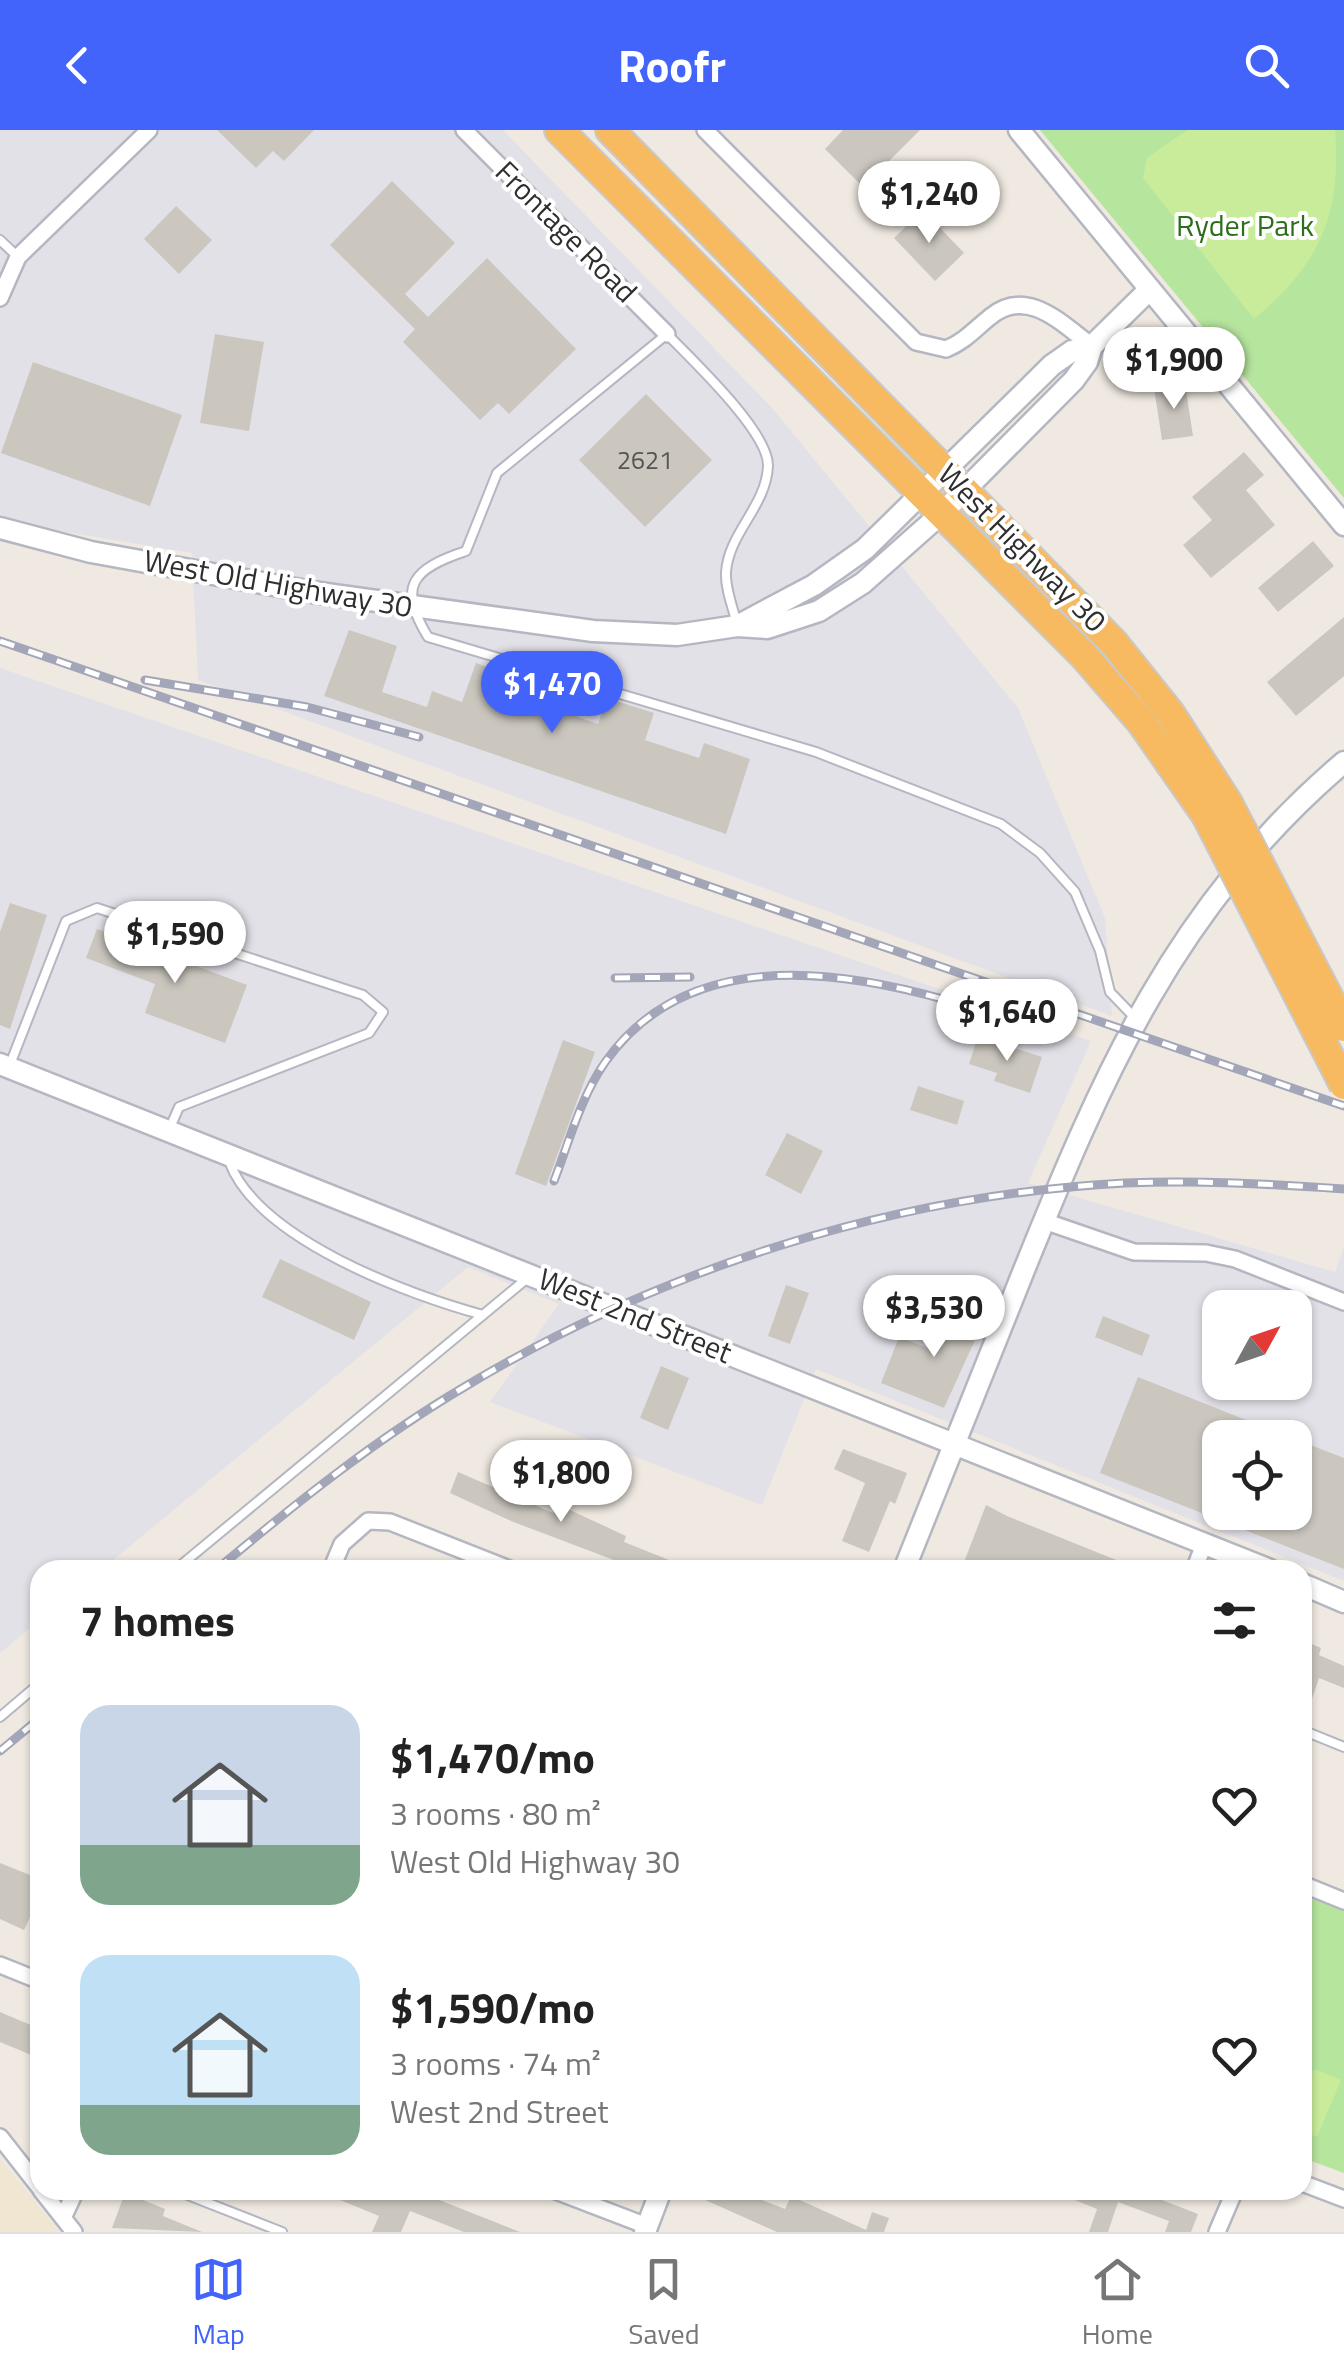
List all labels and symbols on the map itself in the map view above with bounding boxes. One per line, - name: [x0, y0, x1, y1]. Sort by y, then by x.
- street label: Frontage Road: [485, 150, 648, 313]
- pin: $1,240: [848, 161, 1010, 246]
- park label: Ryder Park: [1176, 202, 1314, 248]
- pin: $1,900: [1093, 327, 1255, 412]
- house number: 2621: [617, 441, 673, 479]
- street label: West Highway 30: [928, 452, 1118, 642]
- street label: West Old Highway 30: [140, 537, 416, 629]
- pin: $1,470: [471, 651, 633, 736]
- pin: $1,590: [94, 901, 256, 986]
- pin: $1,640: [926, 979, 1088, 1064]
- street label: West 2nd Street: [532, 1255, 739, 1375]
- pin: $3,530: [853, 1275, 1015, 1360]
- north arrow: [1202, 1290, 1312, 1400]
- pin: $1,800: [480, 1440, 642, 1525]

